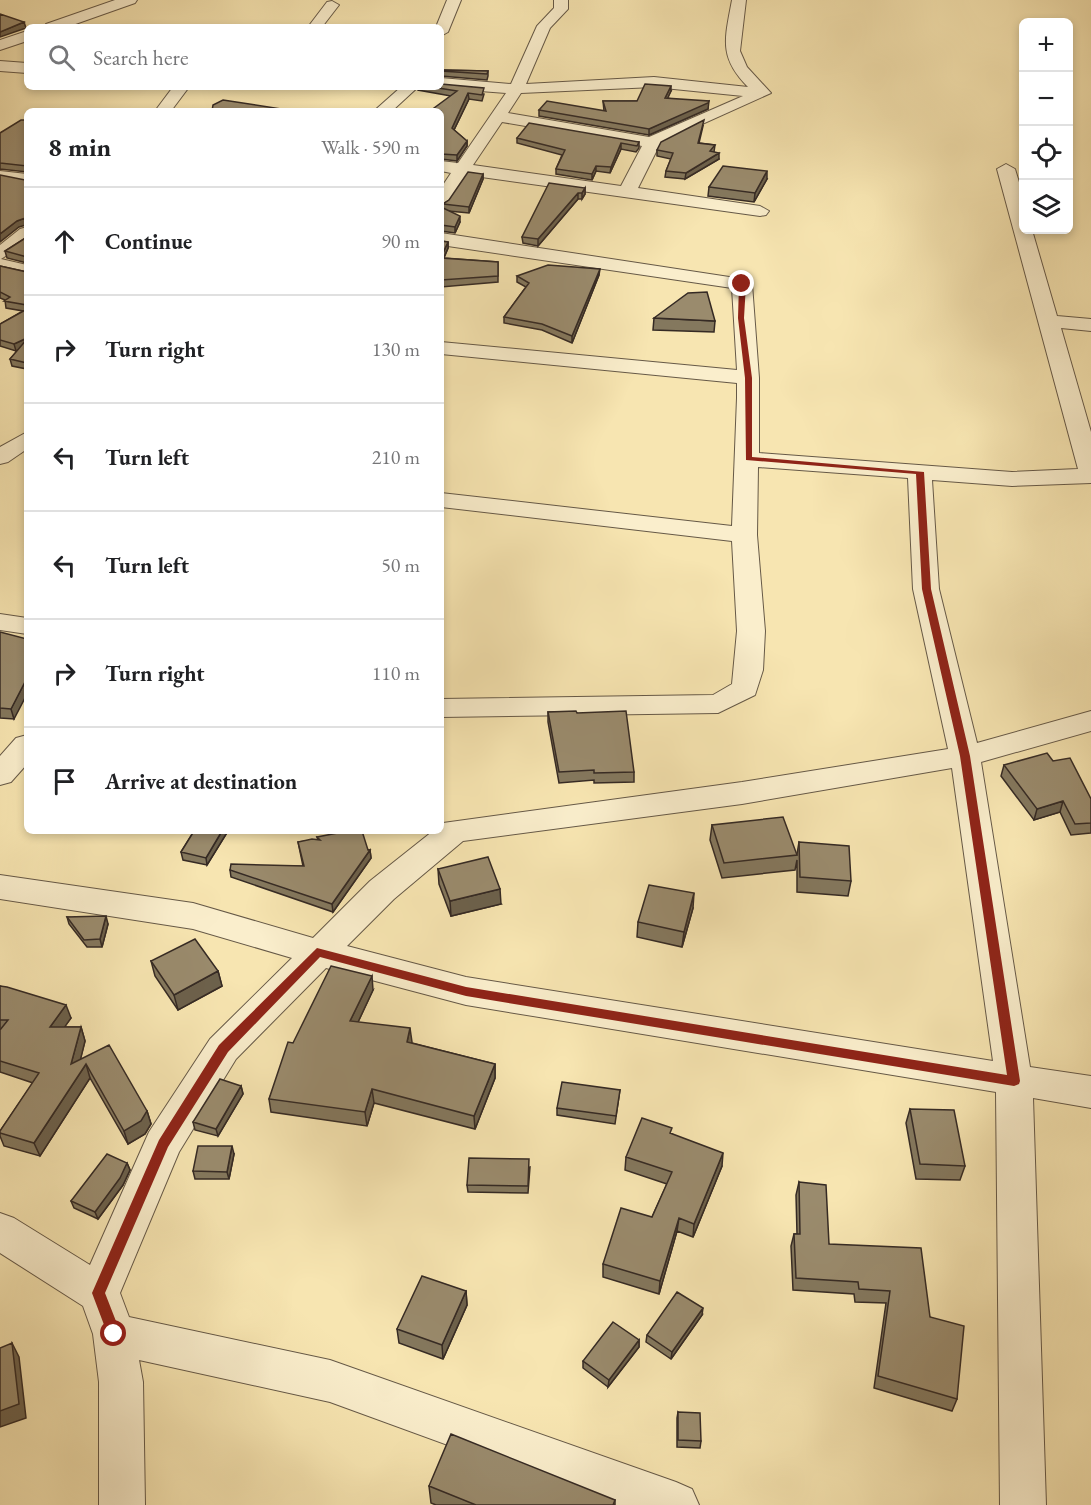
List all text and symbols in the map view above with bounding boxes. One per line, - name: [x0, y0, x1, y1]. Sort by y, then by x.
- map controls: [1019, 18, 1073, 234]
- button: +: [1019, 18, 1073, 72]
- search box: [24, 24, 444, 90]
- icon: search: [45, 41, 78, 74]
- text: Search here: [93, 43, 188, 72]
- button: −: [1019, 72, 1073, 126]
- button: locate: [1019, 126, 1073, 180]
- text: 8 min: [48, 130, 111, 164]
- text: Walk · 590 m: [321, 134, 420, 160]
- button: layers: [1019, 180, 1073, 234]
- icon: ahead: [48, 225, 81, 258]
- text: Continue: [105, 227, 192, 256]
- text: 90 m: [381, 228, 420, 254]
- route end: [728, 270, 754, 296]
- icon: right: [48, 333, 81, 366]
- text: Turn right: [105, 335, 204, 364]
- text: 130 m: [372, 336, 420, 362]
- icon: left: [48, 441, 81, 474]
- text: Turn left: [105, 443, 189, 472]
- text: 210 m: [372, 444, 420, 470]
- icon: left: [48, 549, 81, 582]
- text: Turn left: [105, 551, 189, 580]
- text: 50 m: [381, 552, 420, 578]
- icon: right: [48, 657, 81, 690]
- text: Turn right: [105, 659, 204, 688]
- text: 110 m: [372, 660, 420, 686]
- icon: arrive: [48, 765, 81, 798]
- text: Arrive at destination: [105, 767, 297, 796]
- route start: [100, 1320, 126, 1346]

